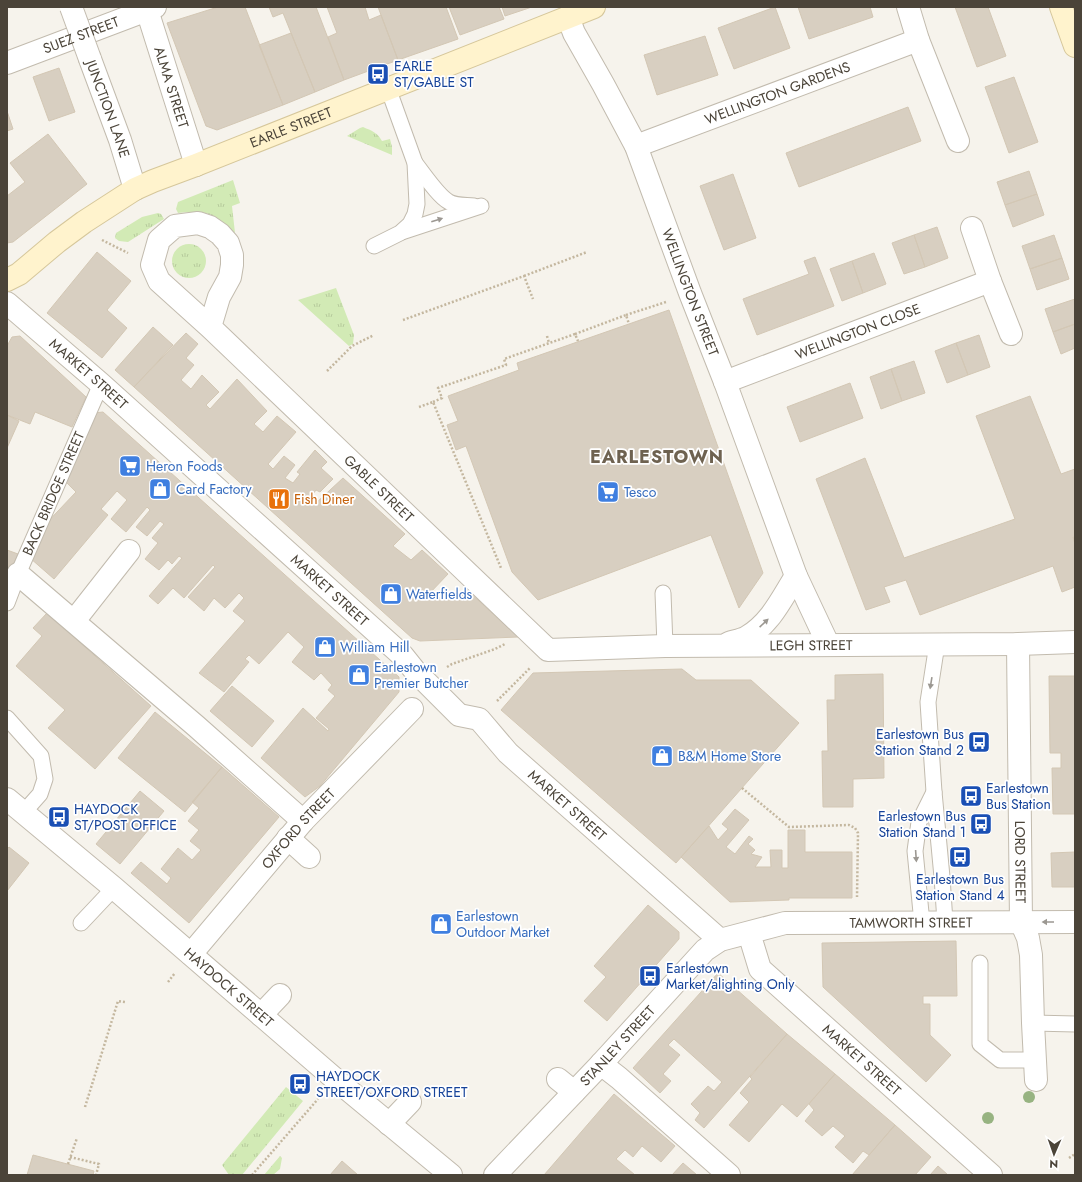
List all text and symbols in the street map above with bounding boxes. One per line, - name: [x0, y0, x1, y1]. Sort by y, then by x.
- street label: SUEZ STREET: [40, 11, 122, 59]
- street label: ALMA STREET: [149, 44, 194, 131]
- street label: JUNCTION LANE: [80, 55, 135, 160]
- place label: EARLE ST/GABLE ST: [394, 56, 474, 92]
- street label: WELLINGTON GARDENS: [702, 56, 853, 129]
- bus stop icon: EARLE ST/GABLE ST: [365, 61, 391, 87]
- street label: EARLE STREET: [247, 102, 335, 153]
- one-way arrow: [431, 217, 443, 223]
- street label: WELLINGTON STREET: [657, 226, 724, 359]
- street label: WELLINGTON CLOSE: [792, 298, 923, 364]
- street label: MARKET STREET: [45, 334, 133, 414]
- street label: BACK BRIDGE STREET: [17, 428, 89, 559]
- district label: EARLESTOWN: [590, 444, 724, 470]
- street label: GABLE STREET: [340, 450, 419, 527]
- supermarket icon: Heron Foods: [117, 453, 143, 479]
- place label: Heron Foods: [146, 456, 223, 476]
- shop icon: Card Factory: [147, 476, 173, 502]
- place label: Card Factory: [176, 479, 253, 499]
- supermarket icon: Tesco: [595, 479, 621, 505]
- place label: Tesco: [624, 482, 657, 502]
- restaurant icon: Fish Diner: [266, 486, 292, 512]
- place label: Fish Diner: [294, 489, 355, 509]
- street label: MARKET STREET: [286, 550, 374, 631]
- shop icon: Waterfields: [378, 581, 404, 607]
- place label: Waterfields: [406, 584, 473, 604]
- one-way arrow: [759, 618, 769, 627]
- shop icon: William Hill: [312, 634, 338, 660]
- street label: LEGH STREET: [769, 635, 853, 655]
- place label: William Hill: [340, 637, 410, 657]
- place label: Earlestown Premier Butcher: [374, 657, 469, 693]
- shop icon: Earlestown Premier Butcher: [346, 662, 372, 688]
- one-way arrow: [928, 676, 934, 689]
- place label: Earlestown Bus Station Stand 2: [875, 724, 964, 760]
- bus stop icon: Earlestown Bus Station Stand 2: [966, 729, 992, 755]
- shop icon: B&M Home Store: [649, 743, 675, 769]
- place label: B&M Home Store: [678, 746, 781, 766]
- street label: MARKET STREET: [524, 765, 611, 846]
- place label: Earlestown Bus Station: [986, 778, 1051, 814]
- street label: OXFORD STREET: [257, 783, 340, 873]
- bus stop icon: Earlestown Bus Station: [958, 783, 984, 809]
- place label: HAYDOCK ST/POST OFFICE: [74, 799, 177, 835]
- bus stop icon: HAYDOCK ST/POST OFFICE: [46, 804, 72, 830]
- place label: Earlestown Bus Station Stand 1: [878, 806, 966, 842]
- bus stop icon: Earlestown Bus Station Stand 1: [968, 811, 994, 837]
- street label: LORD STREET: [1010, 821, 1031, 904]
- bus stop icon: Earlestown Bus Station Stand 4: [947, 844, 973, 870]
- one-way arrow: [912, 850, 919, 862]
- place label: Earlestown Bus Station Stand 4: [915, 869, 1005, 905]
- place label: Earlestown Outdoor Market: [456, 906, 550, 942]
- shop icon: Earlestown Outdoor Market: [428, 911, 454, 937]
- street label: TAMWORTH STREET: [849, 912, 973, 933]
- one-way arrow: [1041, 919, 1054, 925]
- street label: HAYDOCK STREET: [180, 943, 278, 1032]
- place label: Earlestown Market/alighting Only: [666, 958, 795, 994]
- bus stop icon: Earlestown Market/alighting Only: [637, 963, 663, 989]
- street label: STANLEY STREET: [575, 1001, 660, 1090]
- street label: MARKET STREET: [818, 1019, 906, 1100]
- place label: HAYDOCK STREET/OXFORD STREET: [316, 1066, 468, 1102]
- bus stop icon: HAYDOCK STREET/OXFORD STREET: [287, 1071, 313, 1097]
- north arrow: [1034, 1134, 1074, 1174]
- text: N: [1049, 1156, 1058, 1172]

